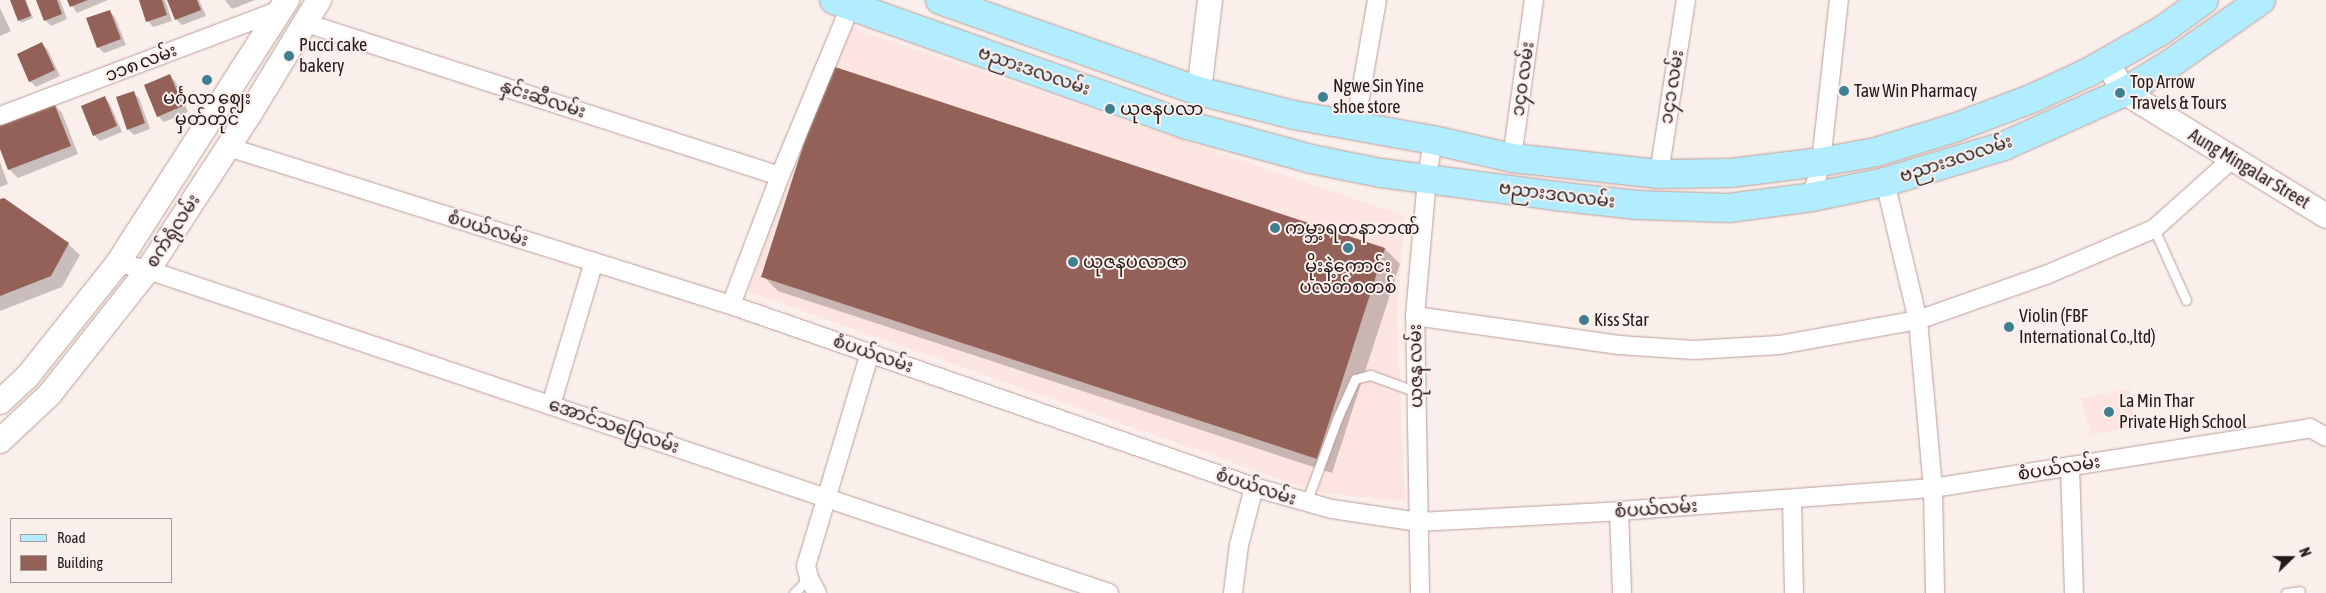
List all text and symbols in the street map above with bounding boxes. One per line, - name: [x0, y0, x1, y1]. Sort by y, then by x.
- place label: Pucci cake bakery: [299, 35, 367, 78]
- street label: ၁၁၈ လမ်း: [102, 39, 180, 87]
- street label: ၁၄၀ လမ်း: [1507, 40, 1539, 118]
- street label: ဗညားဒလလမ်း: [975, 42, 1093, 100]
- street label: ၁၄၁ လမ်း: [1655, 48, 1689, 126]
- marker: Pucci cake bakery: [283, 50, 295, 62]
- place label: Top Arrow Travels & Tours: [2130, 72, 2227, 115]
- marker: မင်္ဂလာ ဈေး မှတ်တိုင်: [201, 74, 213, 86]
- street label: နှင်းဆီလမ်း: [498, 75, 588, 123]
- place label: Ngwe Sin Yine shoe store: [1333, 76, 1424, 118]
- place label: Taw Win Pharmacy: [1854, 80, 1977, 102]
- marker: Taw Win Pharmacy: [1838, 85, 1850, 97]
- marker: Top Arrow Travels & Tours: [2114, 87, 2126, 99]
- place label: မင်္ဂလာ ဈေး မှတ်တိုင်: [163, 88, 251, 130]
- marker: Ngwe Sin Yine shoe store: [1317, 91, 1329, 103]
- place label: ယုဇနပလာ: [1120, 98, 1203, 120]
- marker: ယုဇနပလာ: [1104, 103, 1116, 115]
- street label: Aung Mingalar Street: [2184, 124, 2314, 214]
- street label: ဗညားဒလလမ်း: [1897, 131, 2015, 187]
- street label: ဗညားဒလလမ်း: [1498, 177, 1616, 213]
- street label: စက်ရုံလမ်း: [141, 190, 205, 272]
- street label: စံပယ်လမ်း: [445, 207, 531, 251]
- place label: ကမ္ဘာ့ရတနာဘဏ်: [1285, 217, 1419, 239]
- marker: ကမ္ဘာ့ရတနာဘဏ်: [1269, 222, 1281, 234]
- marker: မိုးနဲ့ကောင်း ပလတ်စတစ်: [1342, 242, 1354, 254]
- place label: ယုဇနပလာဇာ: [1083, 251, 1187, 273]
- marker: ယုဇနပလာဇာ: [1067, 256, 1079, 268]
- place label: မိုးနဲ့ကောင်း ပလတ်စတစ်: [1299, 256, 1397, 298]
- place label: Violin (FBF International Co.,ltd): [2019, 306, 2156, 348]
- place label: Kiss Star: [1594, 309, 1649, 331]
- marker: Kiss Star: [1578, 314, 1590, 326]
- marker: Violin (FBF International Co.,ltd): [2003, 321, 2015, 333]
- street label: ယုဇန လမ်း: [1404, 324, 1428, 408]
- street label: စံပယ်လမ်း: [830, 330, 916, 378]
- place label: La Min Thar Private High School: [2119, 391, 2247, 434]
- street label: အောင်သပြေလမ်း: [546, 394, 682, 458]
- marker: La Min Thar Private High School: [2103, 406, 2115, 418]
- street label: စံပယ်လမ်း: [2016, 451, 2102, 485]
- street label: စံပယ်လမ်း: [1213, 464, 1299, 510]
- street label: စံပယ်လမ်း: [1614, 495, 1698, 523]
- legend: [10, 518, 172, 583]
- text: Road: [57, 529, 86, 546]
- north arrow: [2266, 533, 2316, 583]
- text: N: [2296, 546, 2314, 559]
- text: Building: [57, 554, 103, 571]

